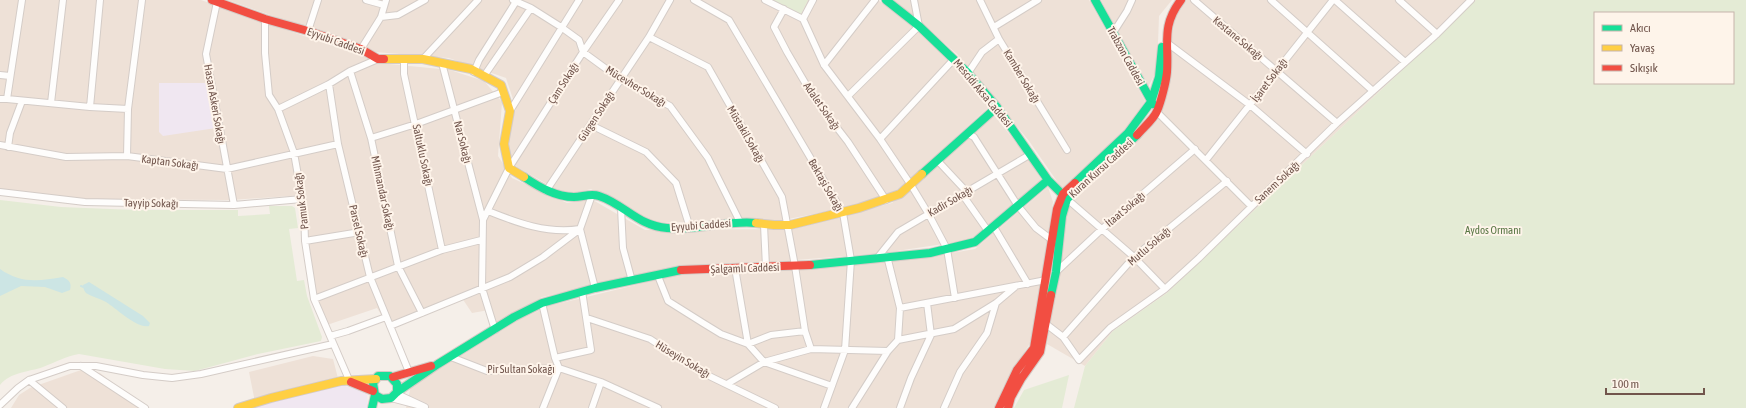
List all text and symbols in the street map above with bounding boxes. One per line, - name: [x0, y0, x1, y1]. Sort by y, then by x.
- legend: [1594, 12, 1734, 84]
- street label: Kestane Sokağı: [1211, 14, 1265, 62]
- text: Akıcı: [1630, 21, 1651, 35]
- street label: Eyyubi Caddesi: [306, 25, 366, 57]
- street label: Trabzon Caddesi: [1105, 25, 1147, 87]
- text: Yavaş: [1630, 41, 1655, 55]
- street label: Kamber Sokağı: [1001, 47, 1043, 105]
- street label: İşaret Sokağı: [1249, 56, 1289, 104]
- street label: Mescidi Aksa Caddesi: [951, 57, 1015, 129]
- street label: Çam Sokağı: [545, 60, 581, 106]
- text: Sıkışık: [1630, 61, 1658, 75]
- street label: Hasan Askeri Sokağı: [202, 63, 228, 145]
- street label: Mücevher Sokağı: [604, 63, 668, 109]
- street label: Adalet Sokağı: [801, 80, 843, 132]
- street label: Gürgen Sokağı: [575, 89, 617, 143]
- street label: Müstakil Sokağı: [725, 104, 767, 164]
- street label: Nar Sokağı: [452, 120, 474, 164]
- street label: Saltuklu Sokağı: [411, 123, 435, 187]
- street label: Kuran Kursu Caddesi: [1067, 136, 1135, 200]
- street label: Kaptan Sokağı: [141, 153, 199, 171]
- street label: Mihmandar Sokağı: [369, 155, 397, 231]
- street label: Bektaşi Sokağı: [806, 157, 846, 213]
- street label: Sanem Sokağı: [1252, 158, 1302, 206]
- street label: Pamuk Sokağı: [292, 172, 310, 230]
- street label: Kadir Sokağı: [925, 183, 975, 219]
- street label: İtaat Sokağı: [1103, 189, 1147, 229]
- street label: Tayyip Sokağı: [124, 197, 178, 209]
- street label: Parsel Sokağı: [347, 203, 371, 259]
- street label: Eyyubi Caddesi: [671, 217, 731, 233]
- street label: Mutlu Sokağı: [1125, 224, 1173, 268]
- park label: Aydos Ormanı: [1465, 224, 1521, 236]
- street label: Şalgamlı Caddesi: [710, 261, 780, 275]
- street label: Hüseyin Sokağı: [654, 338, 712, 380]
- street label: Pir Sultan Sokağı: [487, 363, 555, 375]
- scale bar: [1606, 370, 1704, 396]
- text: 100 m: [1612, 377, 1639, 391]

